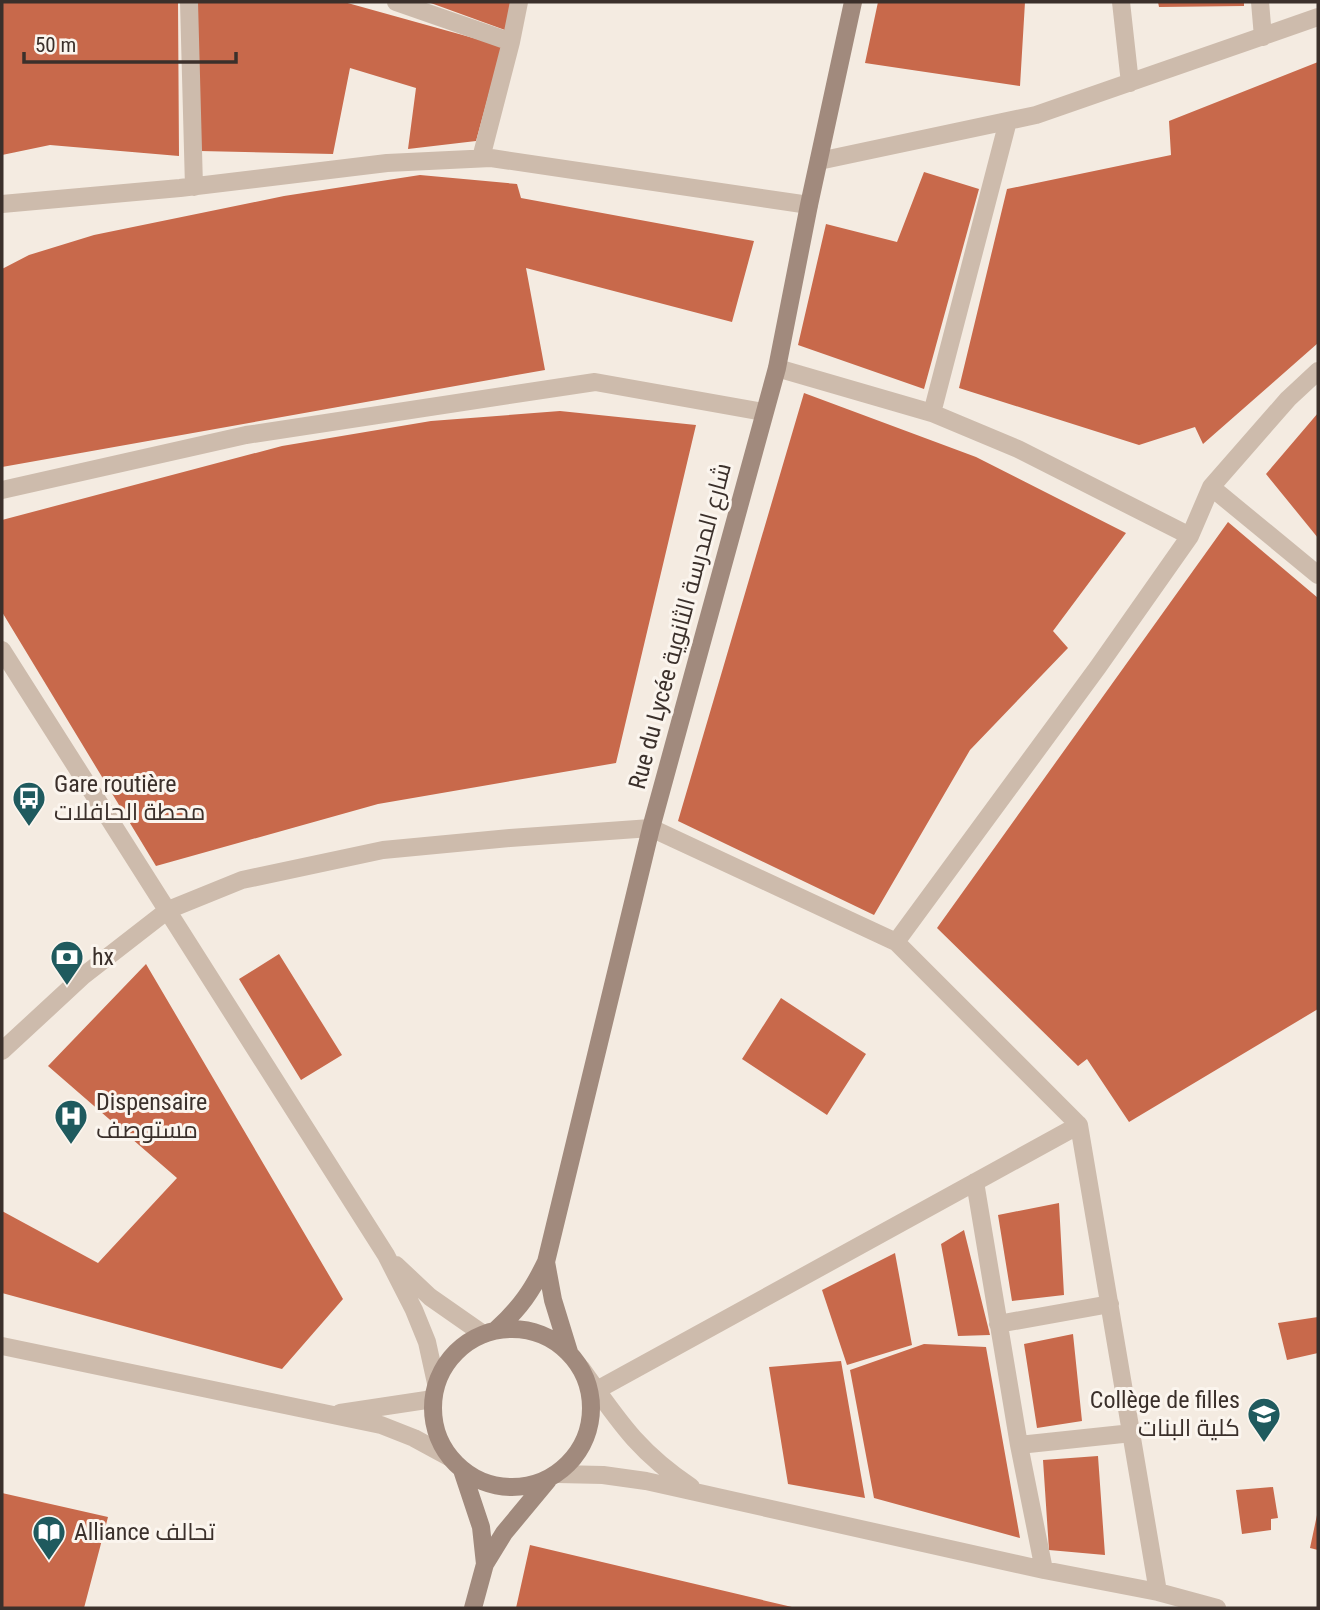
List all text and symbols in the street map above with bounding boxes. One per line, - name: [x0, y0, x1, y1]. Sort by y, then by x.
- scale bar: [24, 21, 236, 65]
- text: 50 m: [35, 33, 76, 57]
- street label: Rue du Lycée شارع المدرسة الثانوية: [623, 460, 739, 793]
- place label: Gare routière محطة الحافلات: [54, 770, 205, 826]
- bus stop icon: Gare routière محطة الحافلات: [10, 779, 48, 828]
- bank icon: hx: [48, 938, 86, 987]
- place label: hx: [92, 943, 114, 971]
- place label: Dispensaire مستوصف: [96, 1088, 207, 1144]
- hospital icon: Dispensaire مستوصف: [52, 1097, 90, 1146]
- place label: Collège de filles كلية البنات: [1090, 1386, 1240, 1442]
- school or university icon: Collège de filles كلية البنات: [1245, 1395, 1283, 1444]
- library icon: Alliance تحالف: [30, 1513, 68, 1562]
- place label: Alliance تحالف: [74, 1518, 216, 1546]

